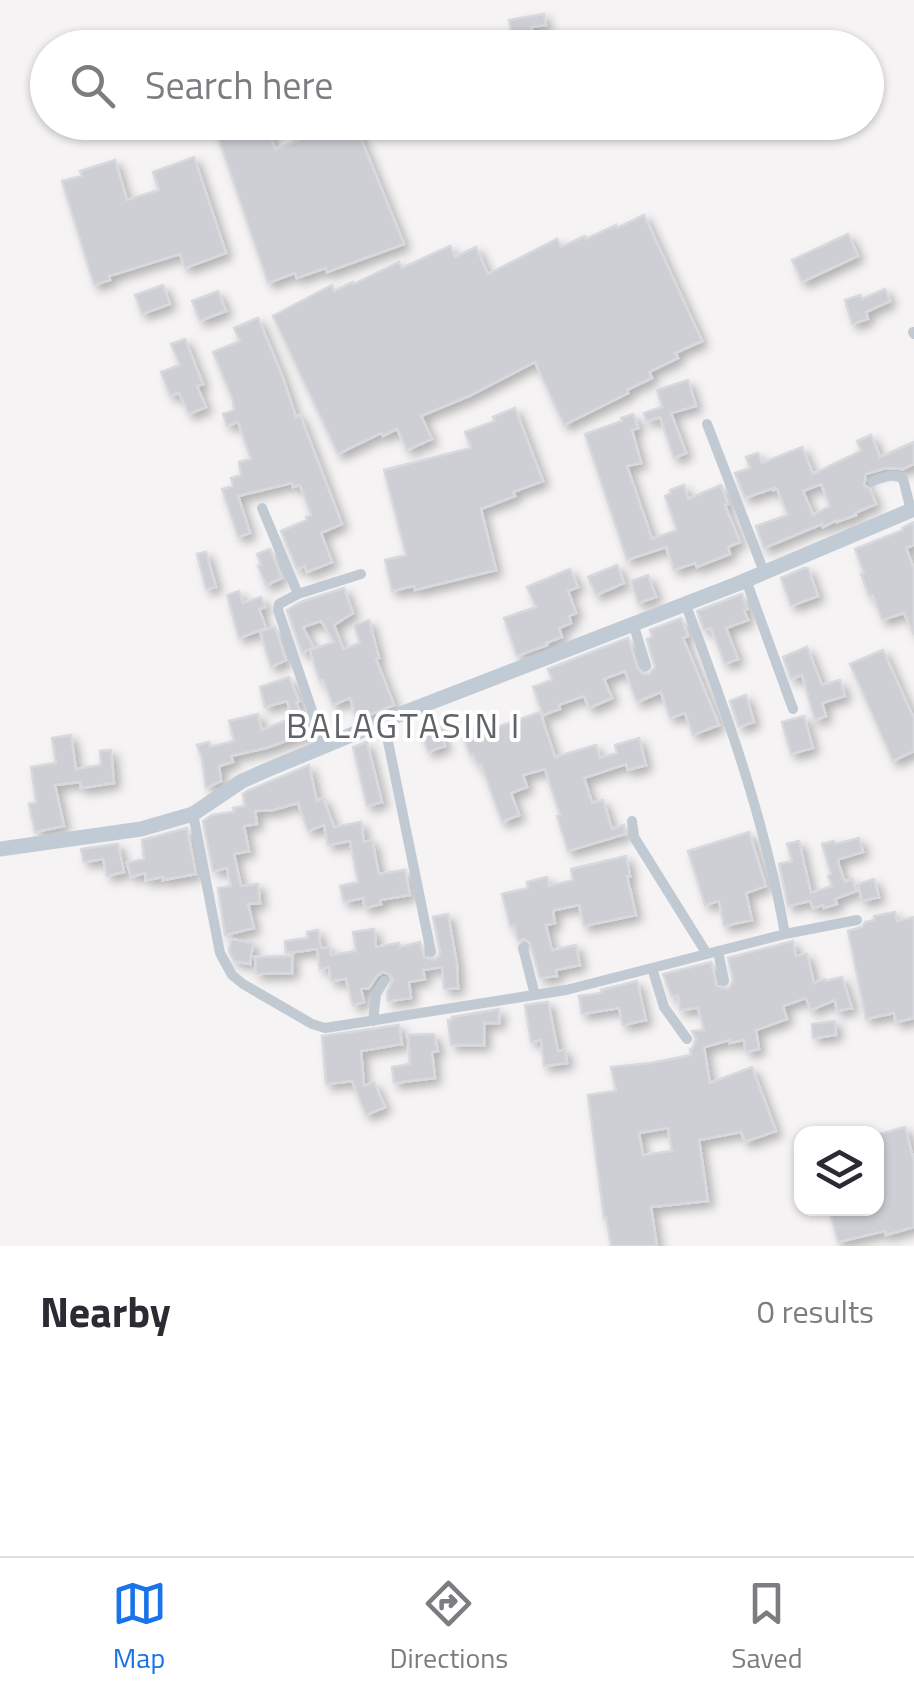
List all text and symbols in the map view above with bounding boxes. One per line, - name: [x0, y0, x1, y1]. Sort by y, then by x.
- search box: [30, 30, 884, 140]
- text: Search here: [145, 56, 333, 114]
- icon: search: [65, 58, 120, 113]
- district label: BALAGTASIN I: [286, 698, 522, 752]
- map controls: [794, 1126, 884, 1216]
- button: layers: [794, 1126, 884, 1216]
- text: Nearby: [40, 1279, 171, 1343]
- text: 0 results: [757, 1287, 874, 1335]
- tab: Map: [112, 1576, 167, 1679]
- tab: Directions: [390, 1576, 508, 1679]
- tab: Saved: [731, 1576, 802, 1679]

